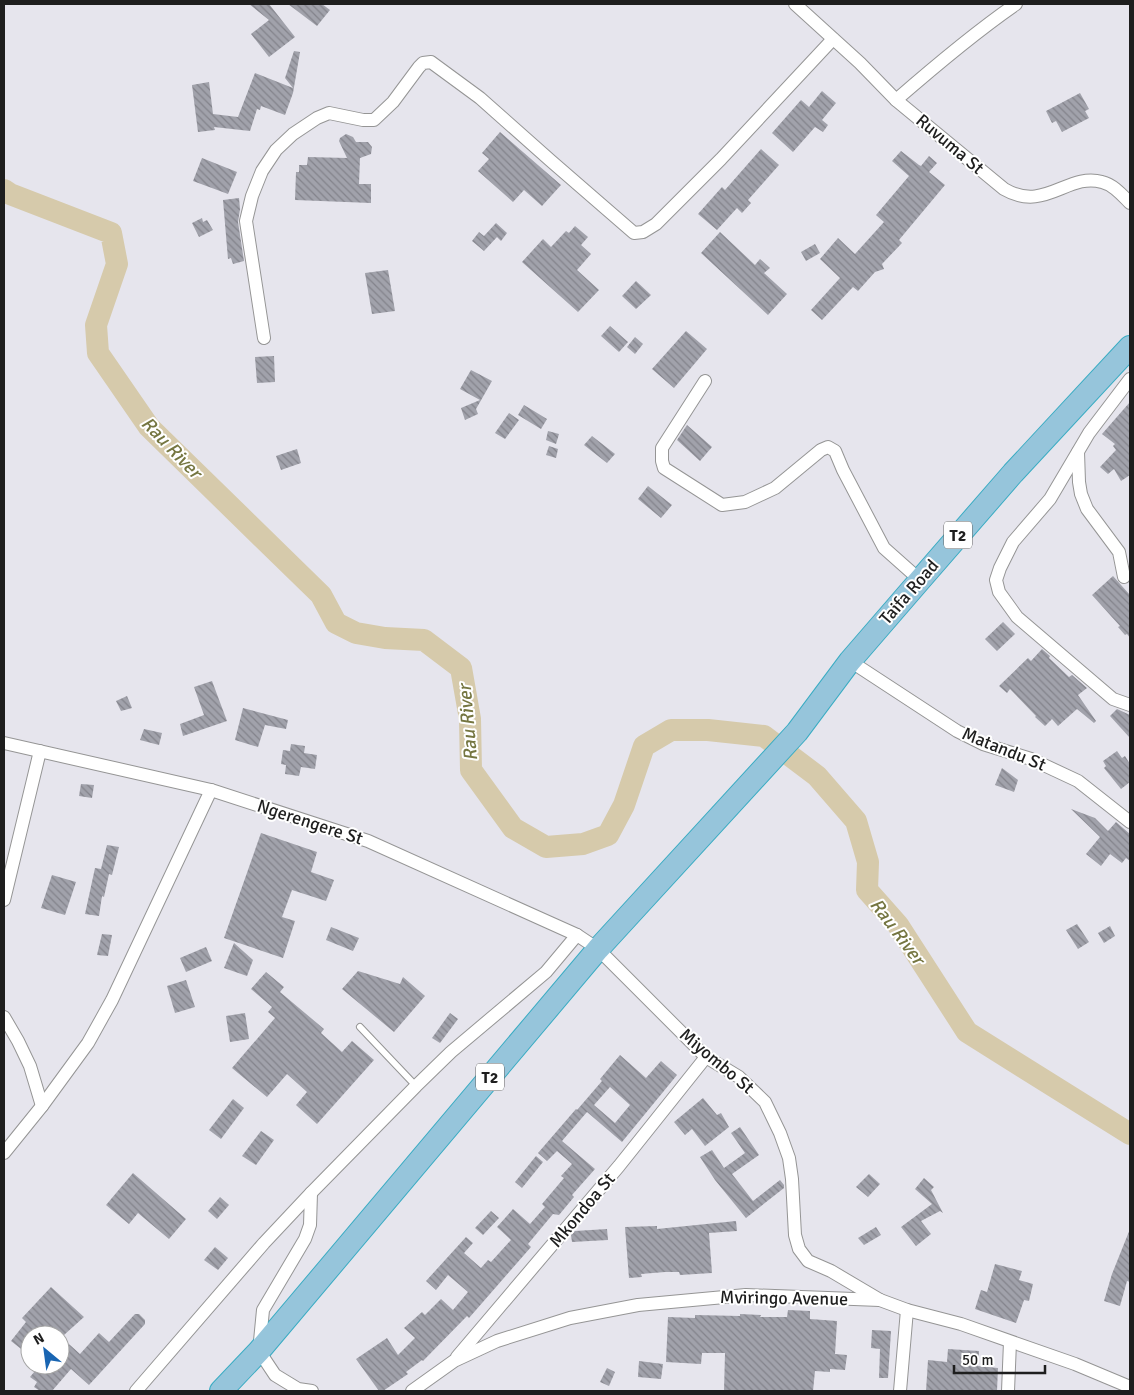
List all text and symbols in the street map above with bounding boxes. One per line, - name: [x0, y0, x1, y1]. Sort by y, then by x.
- street label: Ruvuma St: [912, 109, 988, 179]
- water label: Rau River: [136, 412, 209, 486]
- road number: T2: [944, 522, 972, 548]
- street label: Taifa Road: [875, 555, 943, 629]
- water label: Rau River: [452, 681, 483, 762]
- street label: Matandu St: [959, 722, 1049, 776]
- street label: Ngerengere St: [254, 795, 366, 849]
- water label: Rau River: [865, 894, 932, 972]
- street label: Miyombo St: [675, 1024, 759, 1098]
- road number: T2: [476, 1064, 504, 1090]
- street label: Mkondoa St: [544, 1168, 620, 1252]
- street label: Mviringo Avenue: [720, 1286, 848, 1310]
- north arrow: [20, 1325, 70, 1375]
- text: N: [31, 1329, 47, 1349]
- scale bar: [954, 1342, 1045, 1374]
- text: 50 m: [962, 1351, 993, 1369]

